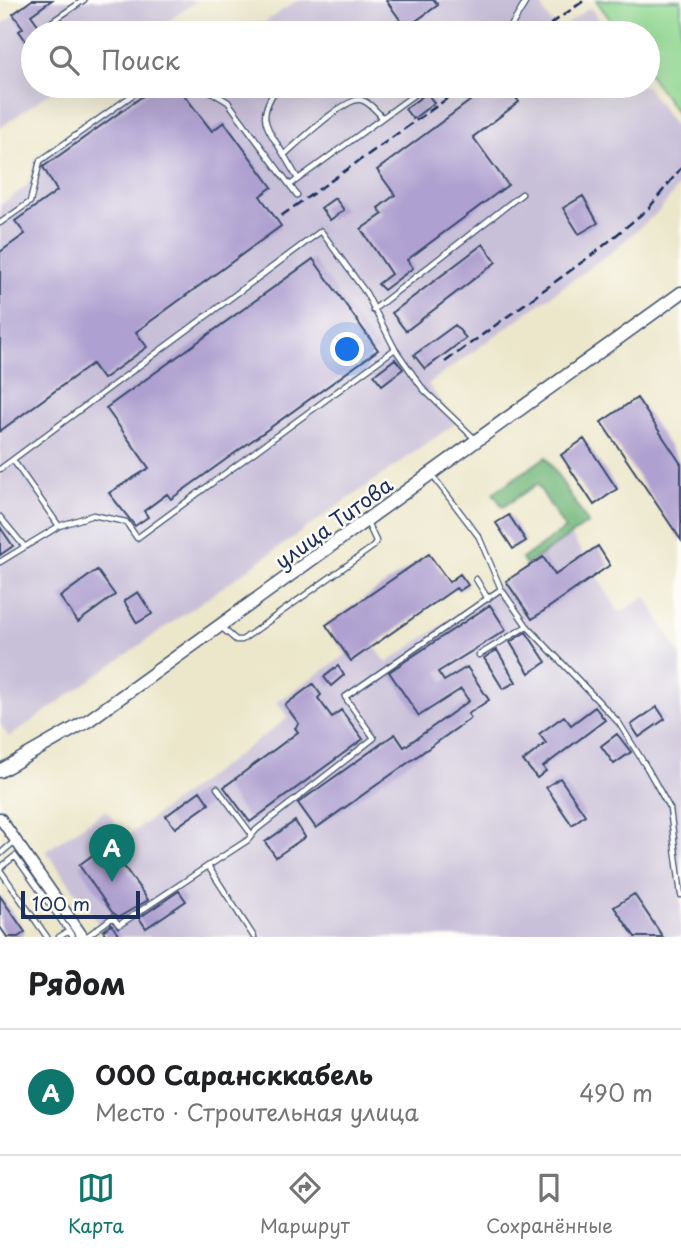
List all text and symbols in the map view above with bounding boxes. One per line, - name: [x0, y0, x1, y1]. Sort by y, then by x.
- search box: [21, 21, 660, 98]
- text: Поиск: [101, 40, 180, 79]
- icon: search: [45, 41, 83, 79]
- your location: [330, 332, 364, 366]
- street label: улица Титова: [267, 468, 399, 576]
- pin: A: [89, 824, 135, 882]
- scale bar: [21, 888, 140, 920]
- text: 100 m: [32, 889, 90, 917]
- text: Рядом: [28, 960, 126, 1005]
- text: ООО Сарансккабель: [95, 1055, 373, 1094]
- text: A: [42, 1075, 60, 1110]
- text: 490 m: [579, 1075, 653, 1110]
- text: Место · Строительная улица: [95, 1094, 419, 1129]
- tab: Карта: [68, 1169, 124, 1239]
- tab: Маршрут: [260, 1169, 350, 1239]
- tab: Сохранённые: [486, 1169, 613, 1239]

